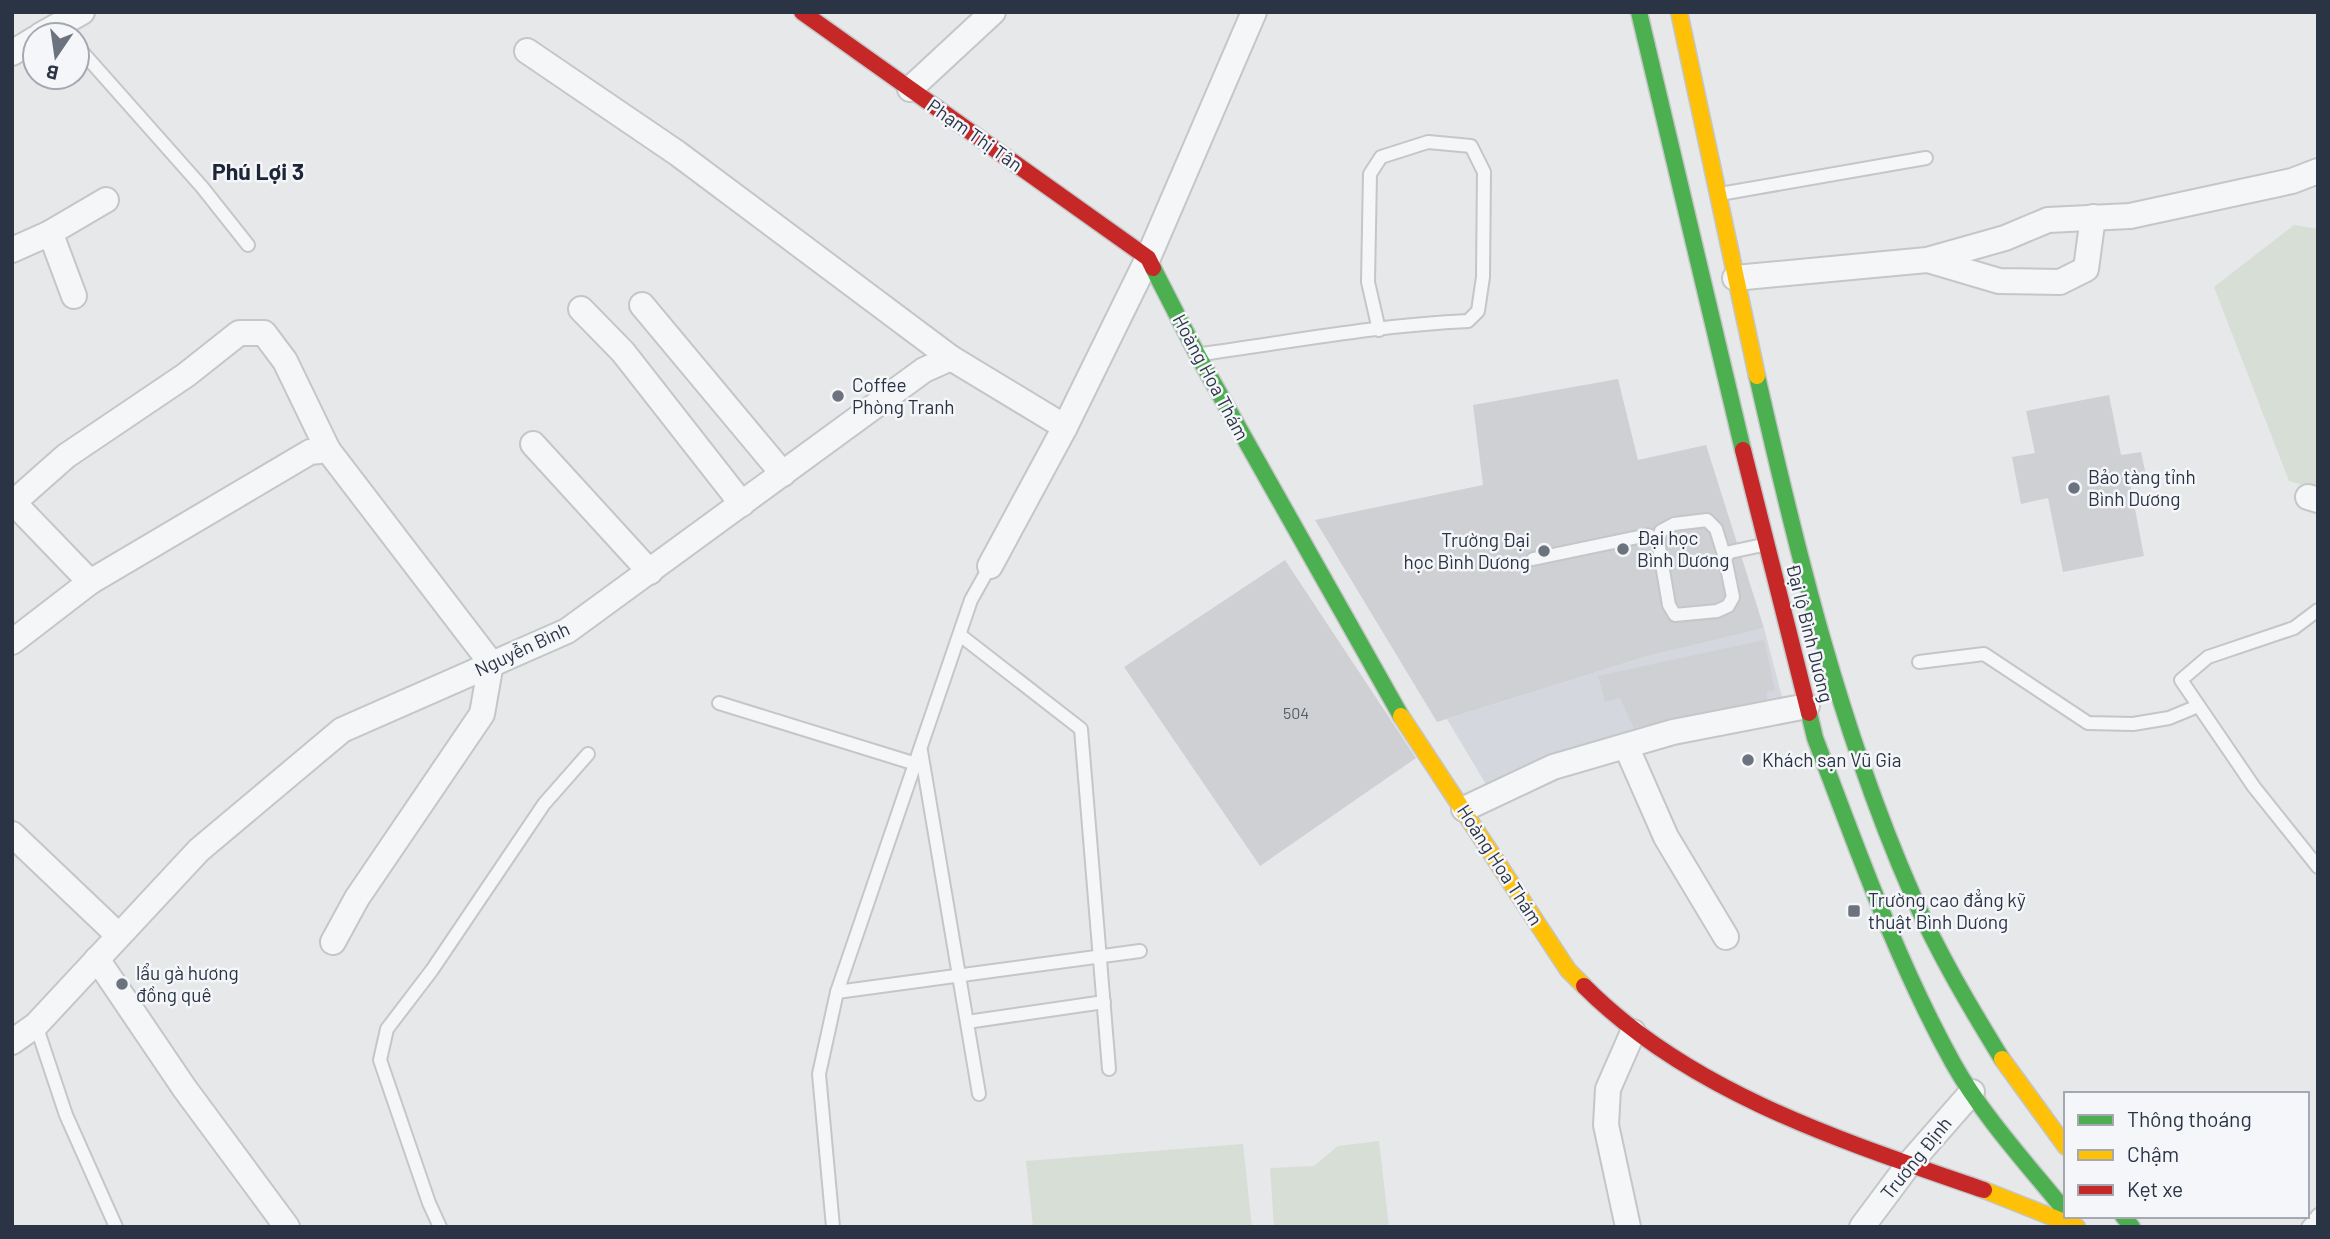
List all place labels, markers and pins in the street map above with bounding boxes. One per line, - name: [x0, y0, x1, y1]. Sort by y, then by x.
- place label: Coffee Phòng Tranh: [852, 373, 955, 418]
- marker: Coffee Phòng Tranh: [830, 388, 846, 404]
- place label: Bảo tàng tỉnh Bình Dương: [2088, 465, 2196, 510]
- marker: Bảo tàng tỉnh Bình Dương: [2066, 480, 2082, 496]
- place label: Đại học Bình Dương: [1637, 526, 1730, 571]
- place label: Trường Đại học Bình Dương: [1404, 528, 1530, 573]
- marker: Đại học Bình Dương: [1615, 541, 1631, 557]
- marker: Trường Đại học Bình Dương: [1536, 543, 1552, 559]
- place label: Khách sạn Vũ Gia: [1762, 748, 1901, 771]
- marker: Khách sạn Vũ Gia: [1740, 752, 1756, 768]
- place label: Trường cao đẳng kỹ thuật Bình Dương: [1868, 888, 2026, 933]
- marker: Trường cao đẳng kỹ thuật Bình Dương: [1846, 903, 1862, 919]
- place label: lẩu gà hương đồng quê: [136, 961, 239, 1006]
- marker: lẩu gà hương đồng quê: [114, 976, 130, 992]

